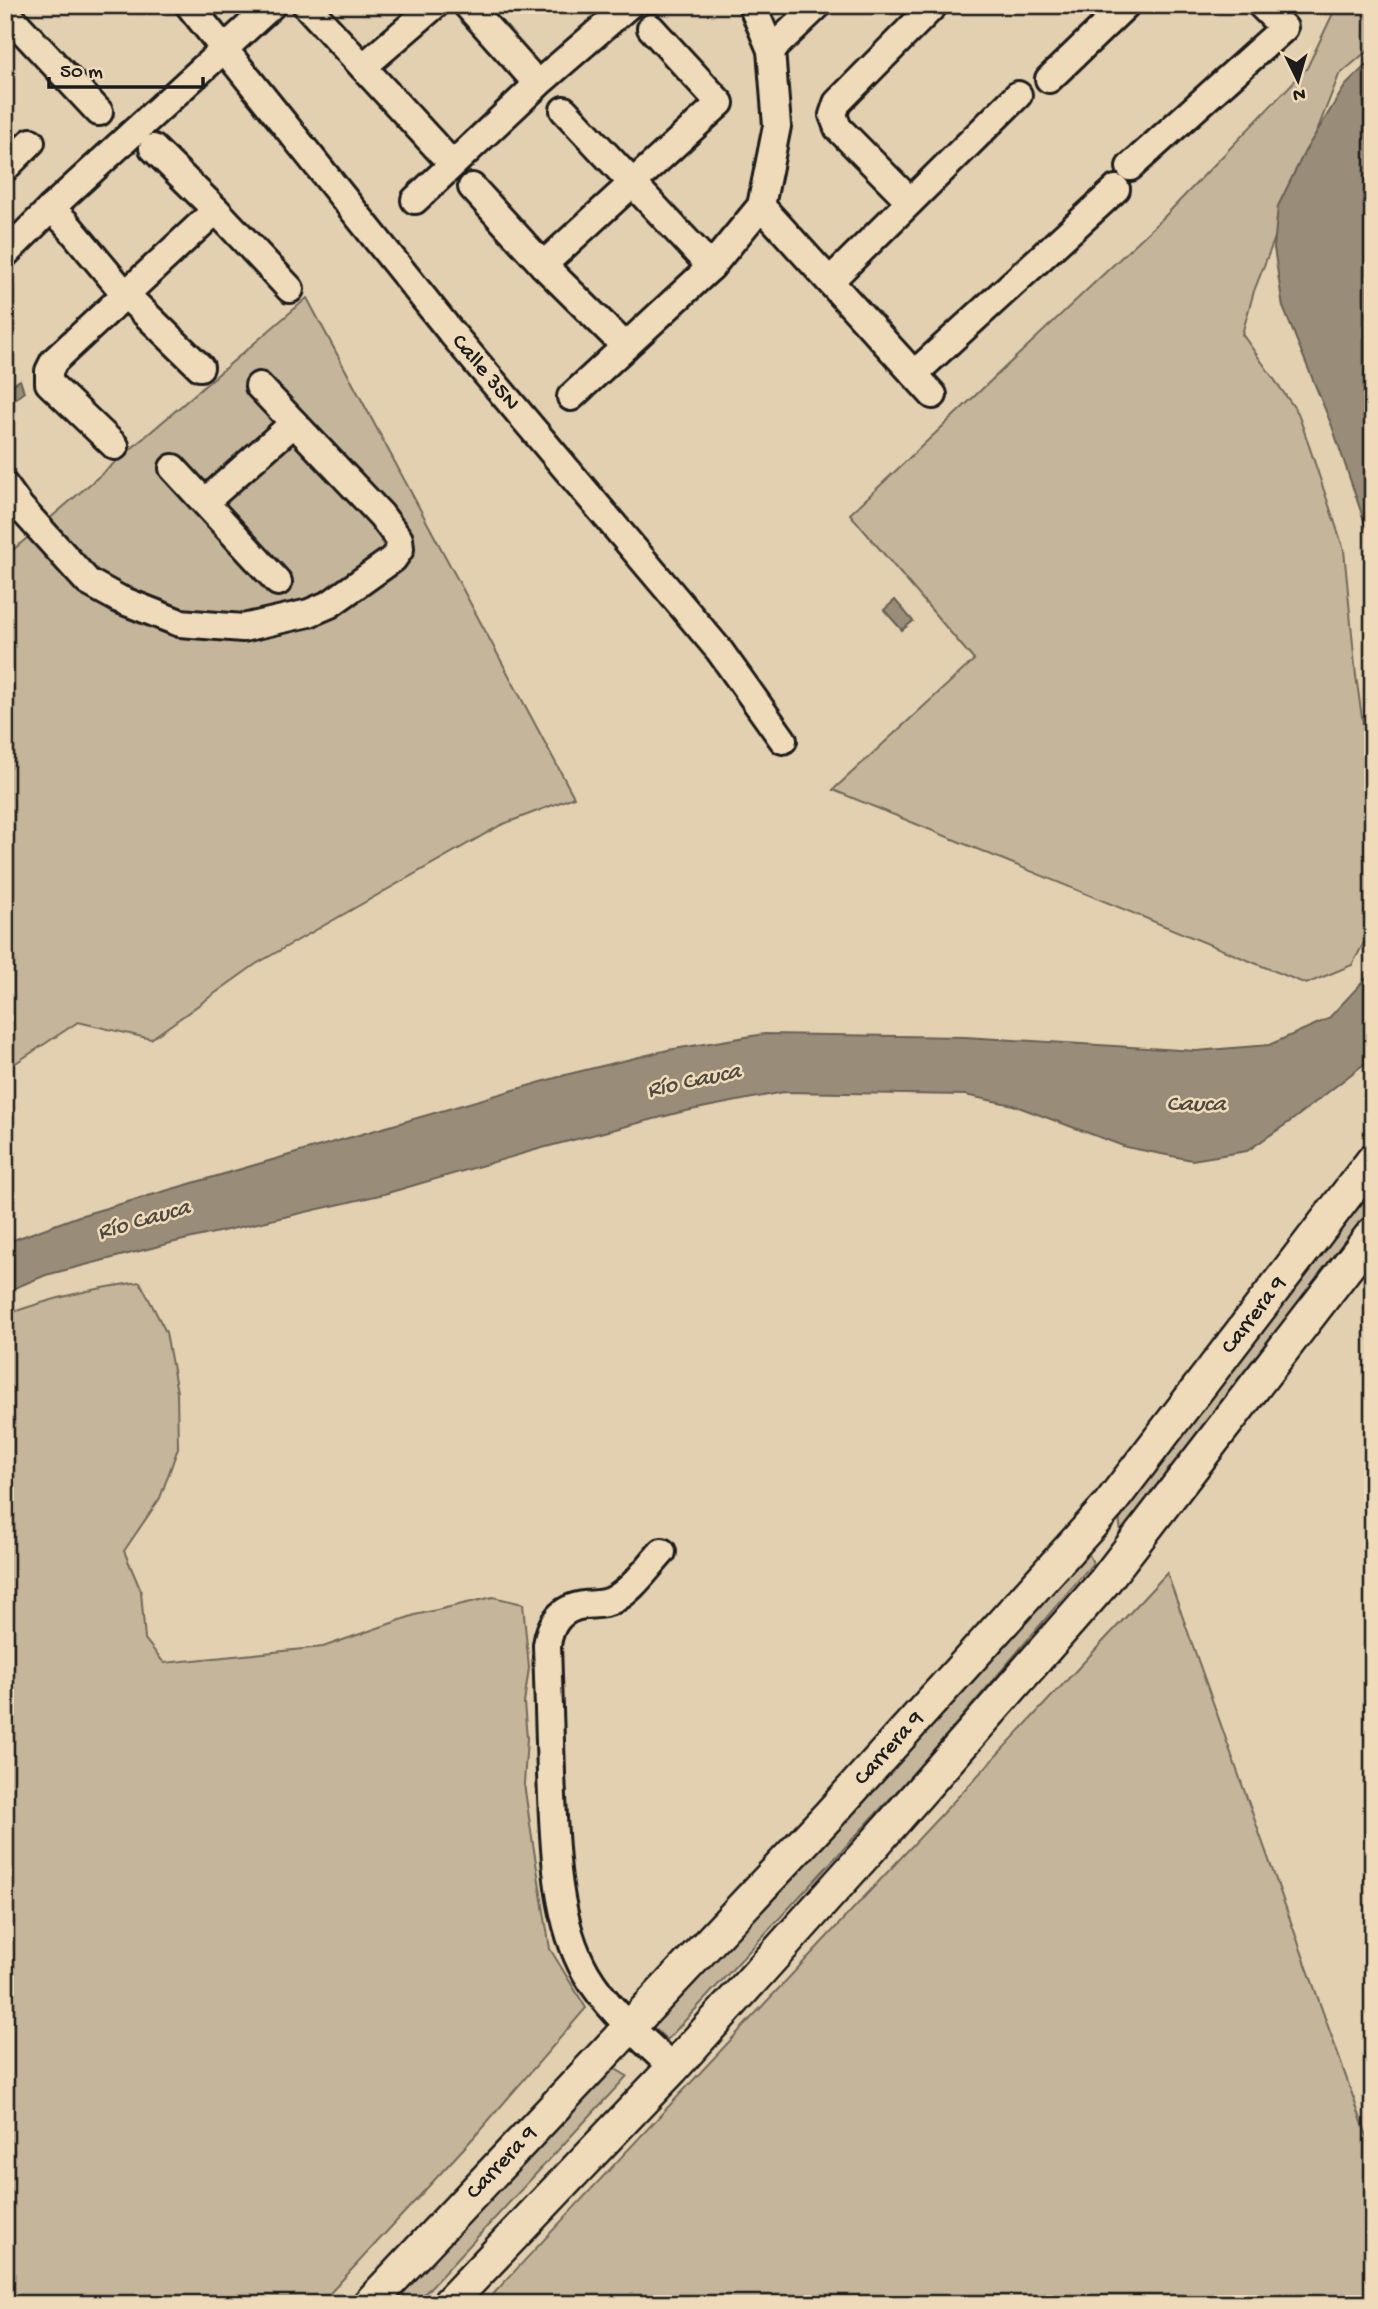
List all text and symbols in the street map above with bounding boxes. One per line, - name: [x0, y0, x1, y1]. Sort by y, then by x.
- scale bar: [49, 46, 203, 90]
- north arrow: [1262, 46, 1332, 116]
- text: 50 m: [60, 61, 103, 86]
- text: N: [1292, 81, 1306, 105]
- street label: Calle 35N: [445, 329, 525, 416]
- water label: Río Cauca: [645, 1058, 745, 1106]
- water label: Cauca: [1166, 1091, 1227, 1120]
- water label: Río Cauca: [94, 1194, 195, 1248]
- street label: Carrera 9: [1216, 1270, 1293, 1360]
- street label: Carrera 9: [848, 1705, 930, 1791]
- street label: Carrera 9: [461, 2120, 543, 2205]

